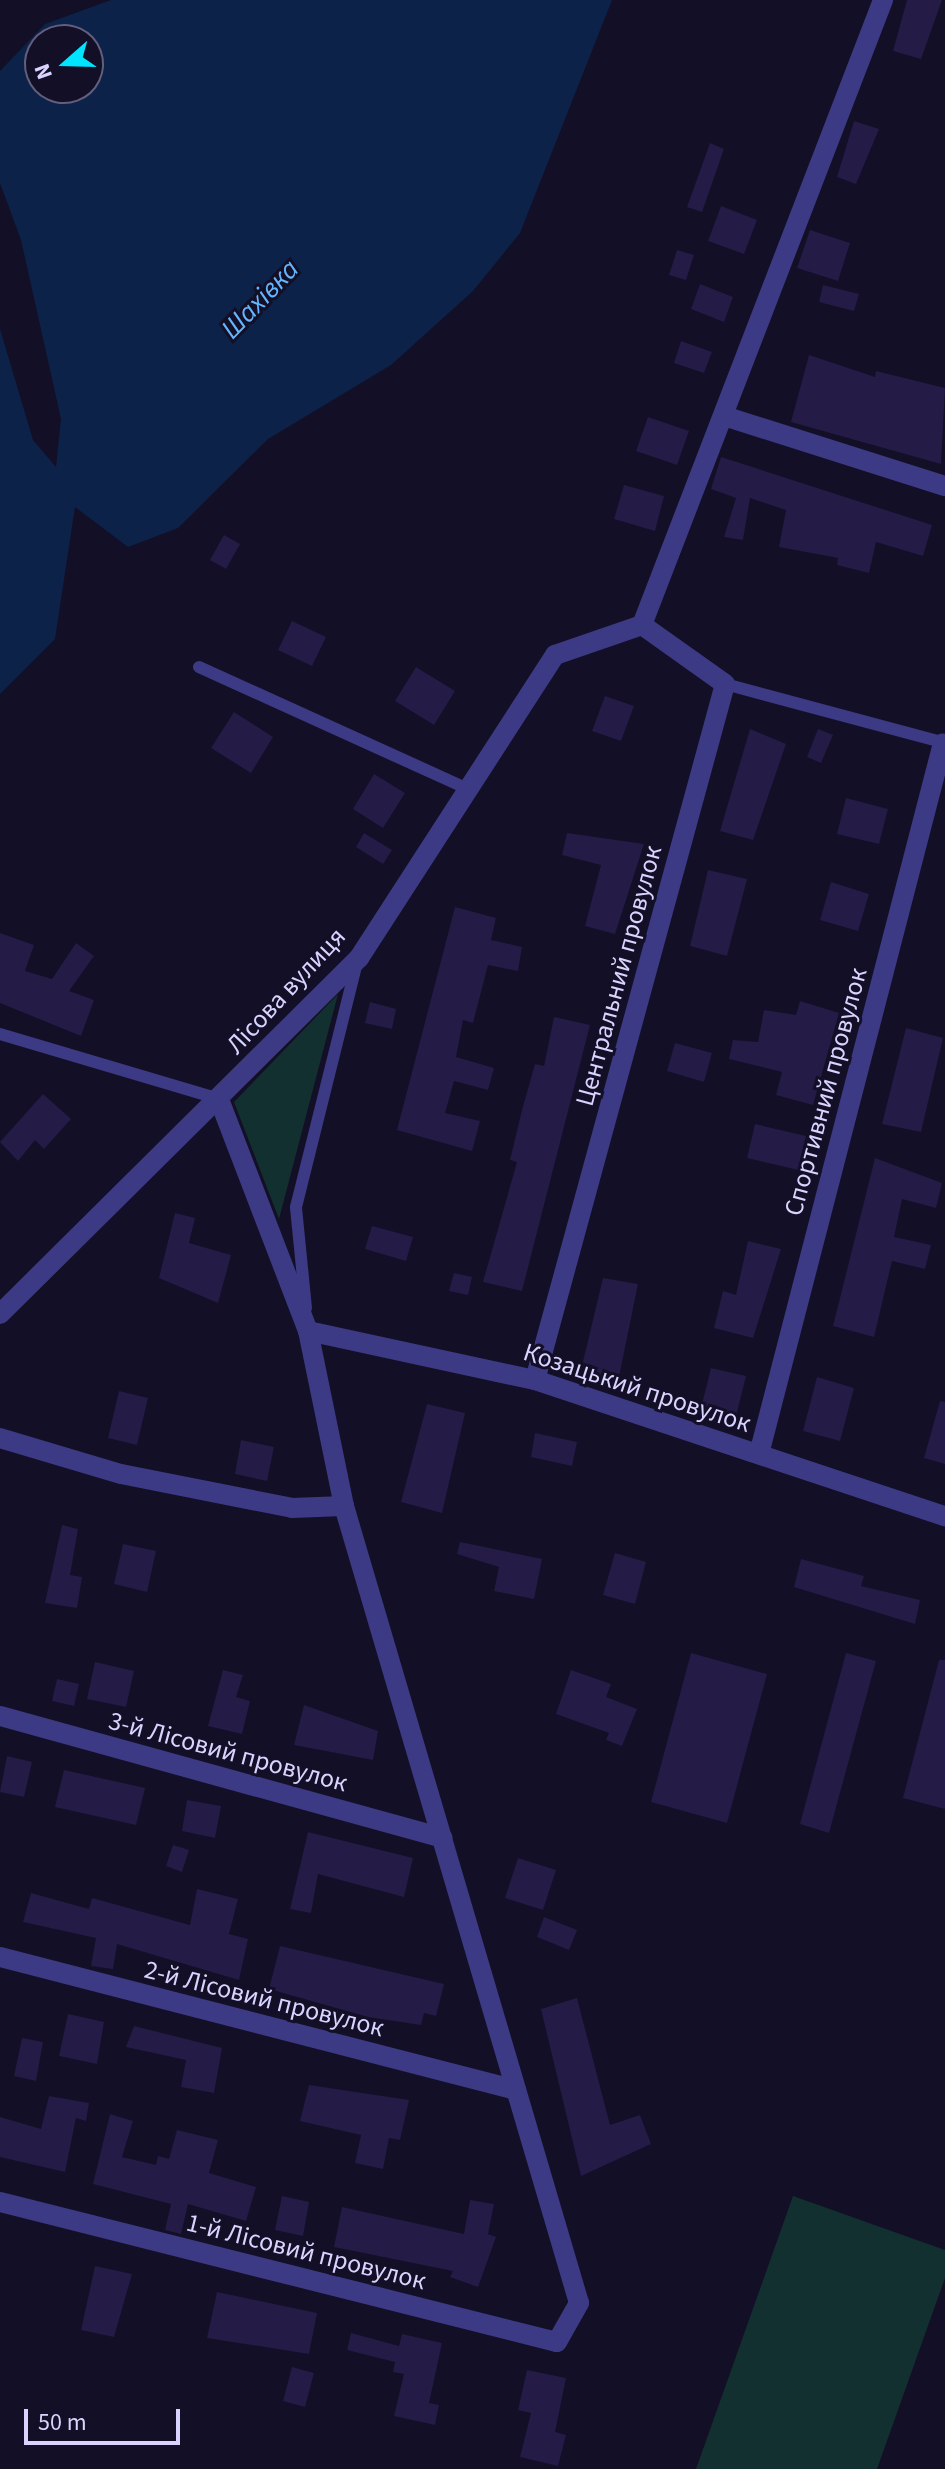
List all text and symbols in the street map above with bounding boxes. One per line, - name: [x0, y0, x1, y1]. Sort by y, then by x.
- north arrow: [24, 24, 104, 104]
- text: N: [26, 59, 61, 84]
- water label: Шахівка: [214, 252, 306, 346]
- street label: Центральний провулок: [569, 843, 669, 1109]
- street label: Лісова вулиця: [220, 921, 352, 1061]
- street label: Спортивний провулок: [778, 965, 874, 1219]
- street label: Козацький провулок: [520, 1337, 754, 1439]
- street label: 3-й Лісовий провулок: [105, 1705, 351, 1799]
- street label: 2-й Лісовий провулок: [141, 1954, 387, 2044]
- street label: 1-й Лісовий провулок: [183, 2207, 429, 2297]
- scale bar: [28, 2393, 184, 2443]
- text: 50 m: [38, 2405, 87, 2440]

